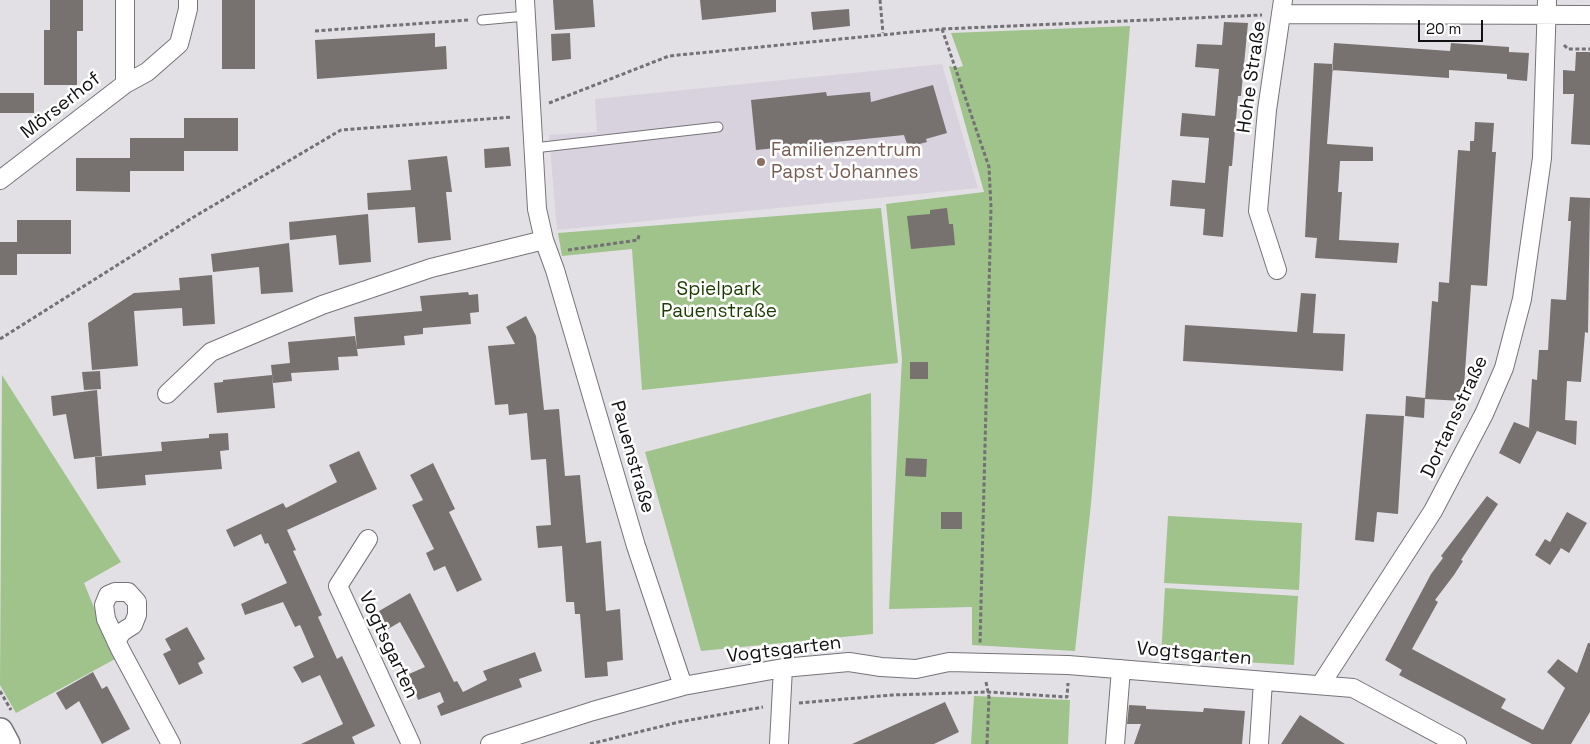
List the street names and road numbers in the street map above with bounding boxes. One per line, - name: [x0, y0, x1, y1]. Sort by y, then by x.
- street label: Hohe Straße: [1233, 19, 1271, 135]
- street label: Mörserhof: [17, 68, 105, 144]
- street label: Dortansstraße: [1417, 352, 1493, 482]
- street label: Pauenstraße: [605, 398, 659, 516]
- street label: Vogtsgarten: [353, 588, 423, 702]
- street label: Vogtsgarten: [725, 632, 843, 668]
- street label: Vogtsgarten: [1136, 638, 1252, 670]

